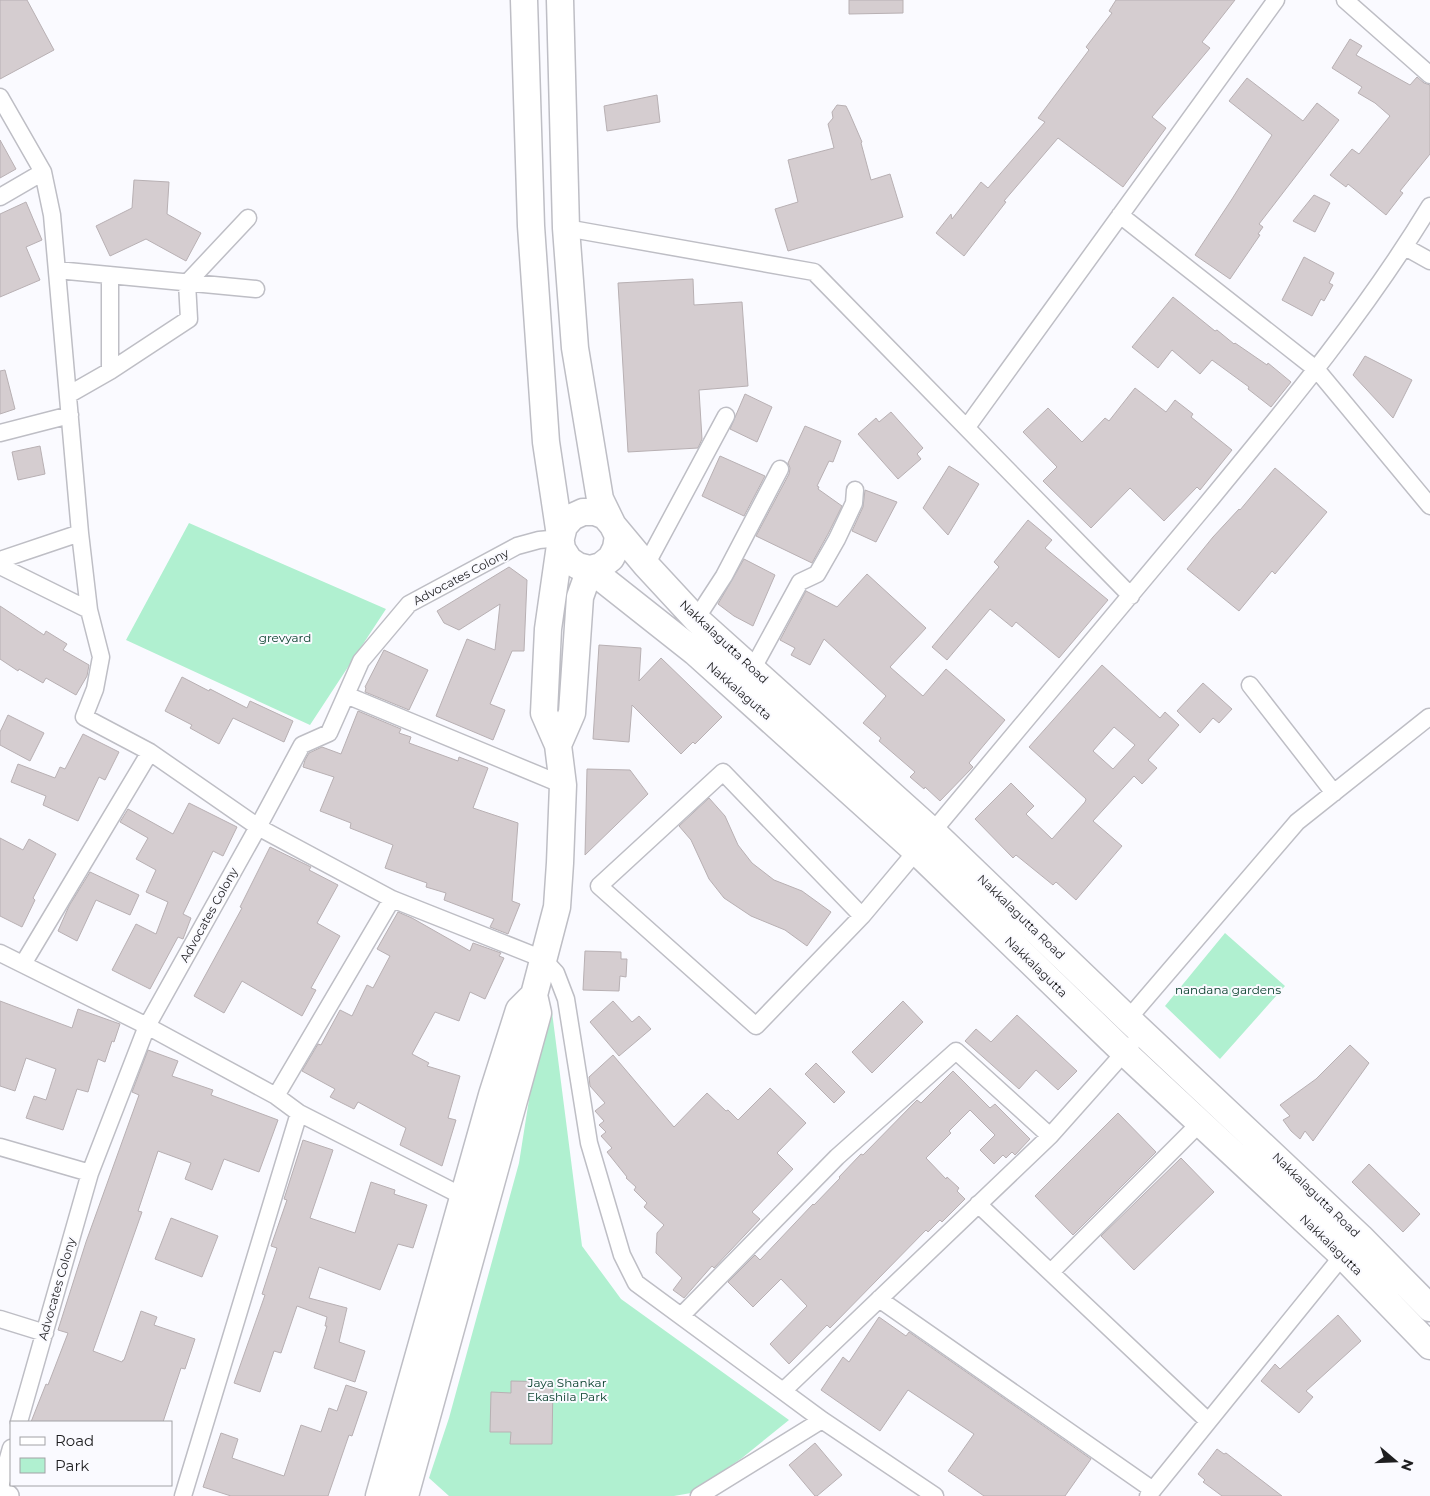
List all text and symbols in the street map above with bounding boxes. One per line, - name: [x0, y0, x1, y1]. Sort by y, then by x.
- street label: Advocates Colony: [410, 545, 512, 608]
- street label: Nakkalagutta Road: [677, 597, 772, 687]
- park label: grevyard: [259, 630, 311, 645]
- street label: Nakkalagutta: [704, 658, 775, 723]
- street label: Advocates Colony: [176, 864, 241, 965]
- street label: Nakkalagutta Road: [975, 871, 1068, 962]
- street label: Nakkalagutta: [1002, 933, 1071, 1000]
- park label: nandana gardens: [1175, 982, 1281, 997]
- street label: Nakkalagutta Road: [1270, 1149, 1363, 1240]
- street label: Nakkalagutta: [1297, 1211, 1366, 1278]
- street label: Advocates Colony: [35, 1235, 78, 1342]
- park label: Jaya Shankar Ekashila Park: [527, 1375, 608, 1404]
- legend: [10, 1421, 172, 1486]
- text: Road: [55, 1431, 94, 1450]
- north arrow: [1370, 1436, 1420, 1486]
- text: Park: [55, 1456, 89, 1475]
- text: N: [1397, 1457, 1418, 1474]

